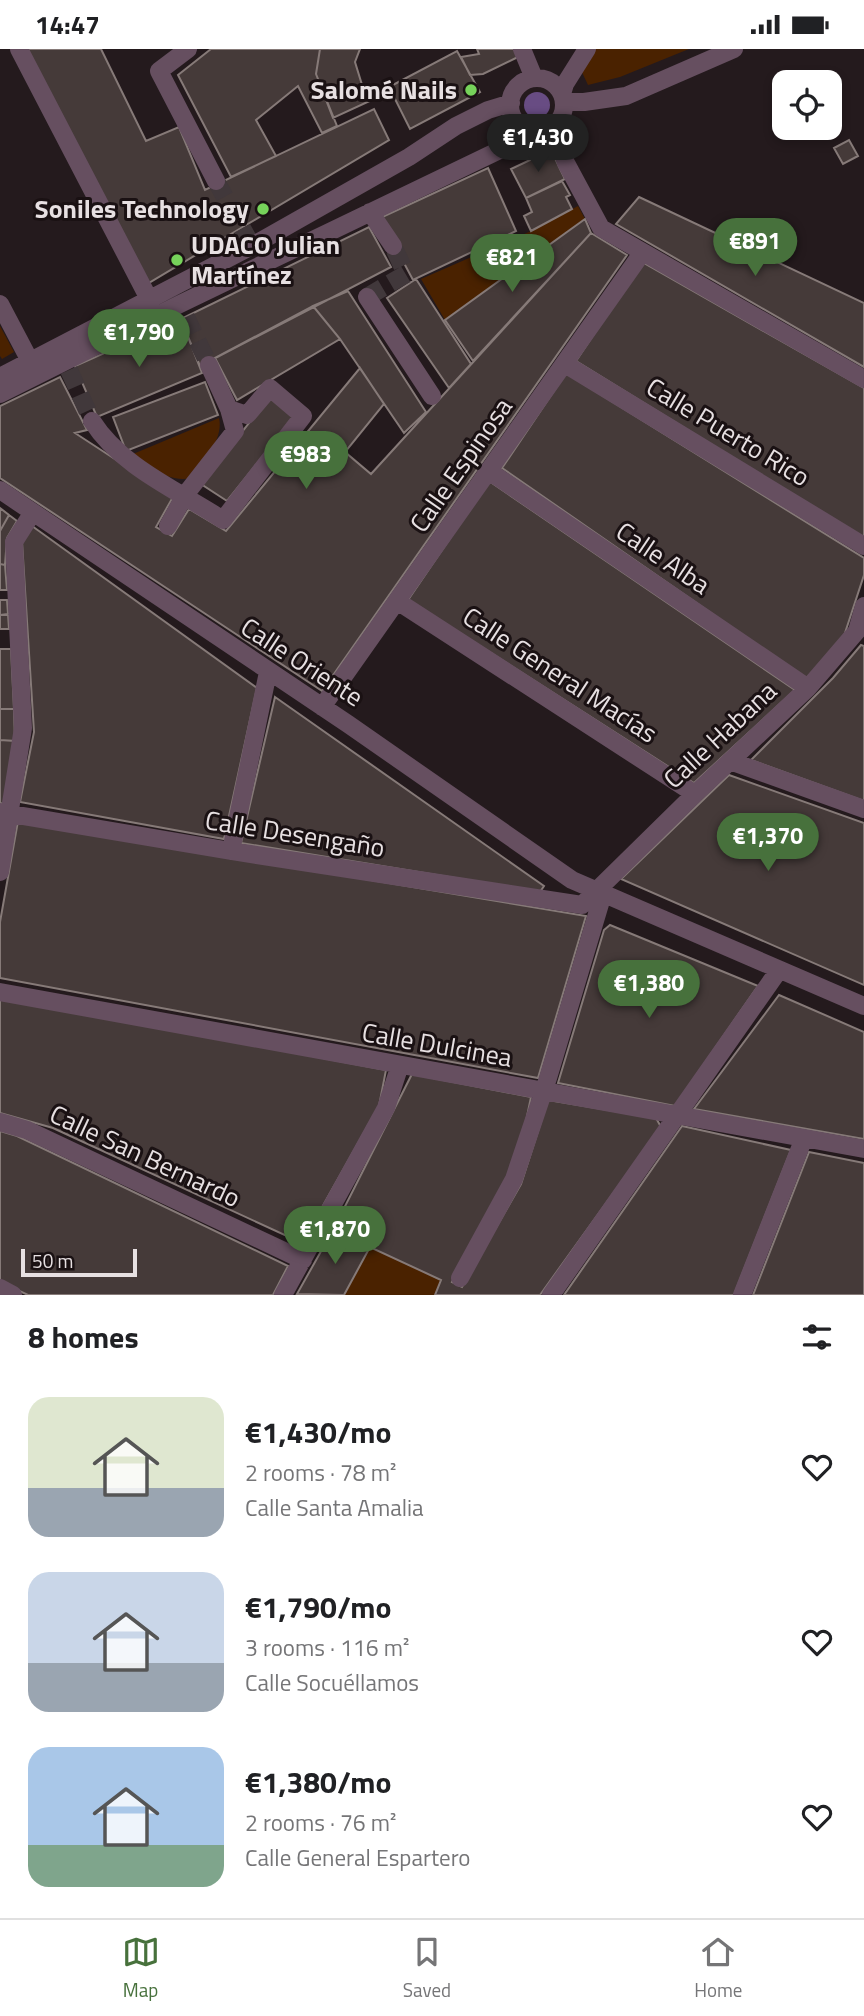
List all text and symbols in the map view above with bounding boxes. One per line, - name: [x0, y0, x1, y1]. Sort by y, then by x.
- text: 14:47: [35, 5, 100, 44]
- place label: Salomé Nails: [311, 70, 457, 109]
- map controls: [772, 70, 842, 140]
- button: locate: [772, 70, 842, 140]
- marker: Salomé Nails: [463, 82, 479, 98]
- pin: €1,430: [481, 115, 595, 174]
- text: €1,430: [503, 119, 573, 154]
- place label: Soniles Technology: [35, 189, 249, 228]
- marker: Soniles Technology: [255, 201, 271, 217]
- pin: €891: [714, 219, 796, 278]
- text: €891: [729, 223, 781, 258]
- place label: UDACO Julian Martínez: [191, 225, 340, 294]
- pin: €821: [471, 235, 553, 294]
- text: €821: [486, 239, 538, 274]
- marker: UDACO Julian Martínez: [169, 252, 185, 268]
- pin: €1,790: [82, 309, 196, 369]
- text: €1,790: [104, 314, 174, 349]
- street label: Calle Puerto Rico: [639, 367, 817, 496]
- street label: Calle Espinosa: [400, 389, 522, 540]
- pin: €983: [265, 431, 347, 491]
- text: €983: [280, 436, 332, 471]
- street label: Calle Alba: [608, 512, 718, 603]
- street label: Calle General Macías: [455, 597, 665, 752]
- street label: Calle Oriente: [233, 607, 371, 716]
- street label: Calle Habana: [654, 672, 785, 797]
- street label: Calle Desengaño: [203, 800, 388, 867]
- pin: €1,370: [711, 813, 825, 873]
- text: €1,370: [733, 818, 803, 853]
- pin: €1,380: [592, 961, 706, 1020]
- text: €1,380: [614, 965, 684, 1000]
- street label: Calle Dulcinea: [359, 1012, 515, 1077]
- street label: Calle San Bernardo: [44, 1094, 247, 1217]
- pin: €1,870: [278, 1207, 392, 1266]
- text: €1,870: [300, 1211, 370, 1246]
- scale bar: [21, 1246, 136, 1278]
- text: 50 m: [32, 1246, 73, 1275]
- text: 8 homes: [28, 1314, 139, 1360]
- icon: filters: [798, 1318, 836, 1356]
- text: €1,430/mo: [245, 1409, 391, 1455]
- icon: home: [84, 1425, 168, 1509]
- icon: heart: [798, 1448, 836, 1486]
- text: 2 rooms · 78 m²: [245, 1455, 396, 1490]
- text: Calle Santa Amalia: [245, 1490, 424, 1525]
- text: €1,790/mo: [245, 1584, 391, 1630]
- icon: home: [84, 1600, 168, 1684]
- icon: heart: [798, 1623, 836, 1661]
- text: 3 rooms · 116 m²: [245, 1630, 409, 1665]
- text: Calle Socuéllamos: [245, 1665, 419, 1700]
- text: €1,380/mo: [245, 1759, 391, 1805]
- icon: home: [84, 1775, 168, 1859]
- icon: heart: [798, 1798, 836, 1836]
- text: 2 rooms · 76 m²: [245, 1805, 396, 1840]
- text: Calle General Espartero: [245, 1840, 471, 1875]
- tab: Map: [122, 1933, 160, 2004]
- tab: Saved: [403, 1933, 451, 2004]
- tab: Home: [694, 1933, 742, 2004]

